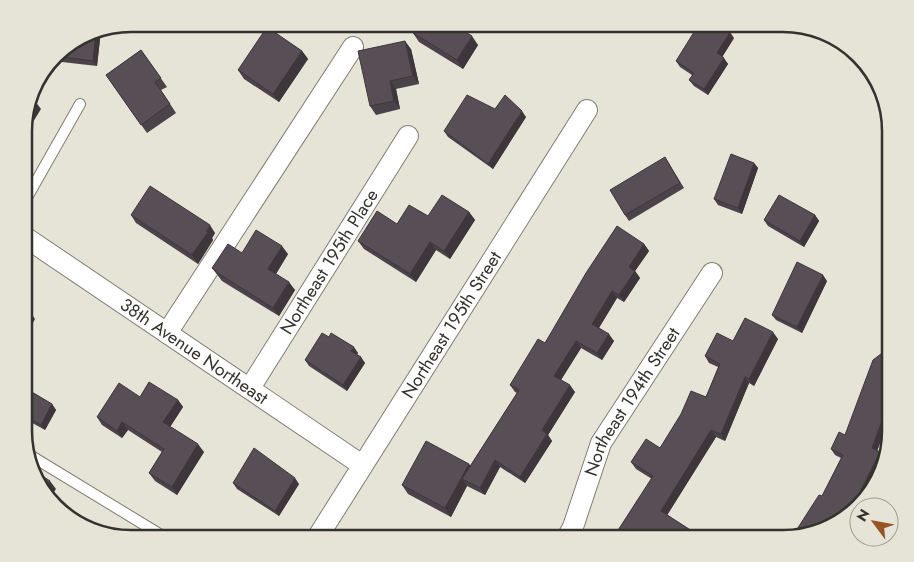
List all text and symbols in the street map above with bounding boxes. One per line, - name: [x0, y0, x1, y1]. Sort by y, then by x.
- street label: Northeast 195th Place: [274, 184, 385, 339]
- street label: Northeast 195th Street: [395, 246, 508, 403]
- street label: 38th Avenue Northeast: [115, 292, 274, 411]
- street label: Northeast 194th Street: [578, 322, 687, 479]
- north arrow: [849, 497, 899, 547]
- text: N: [852, 505, 874, 525]

